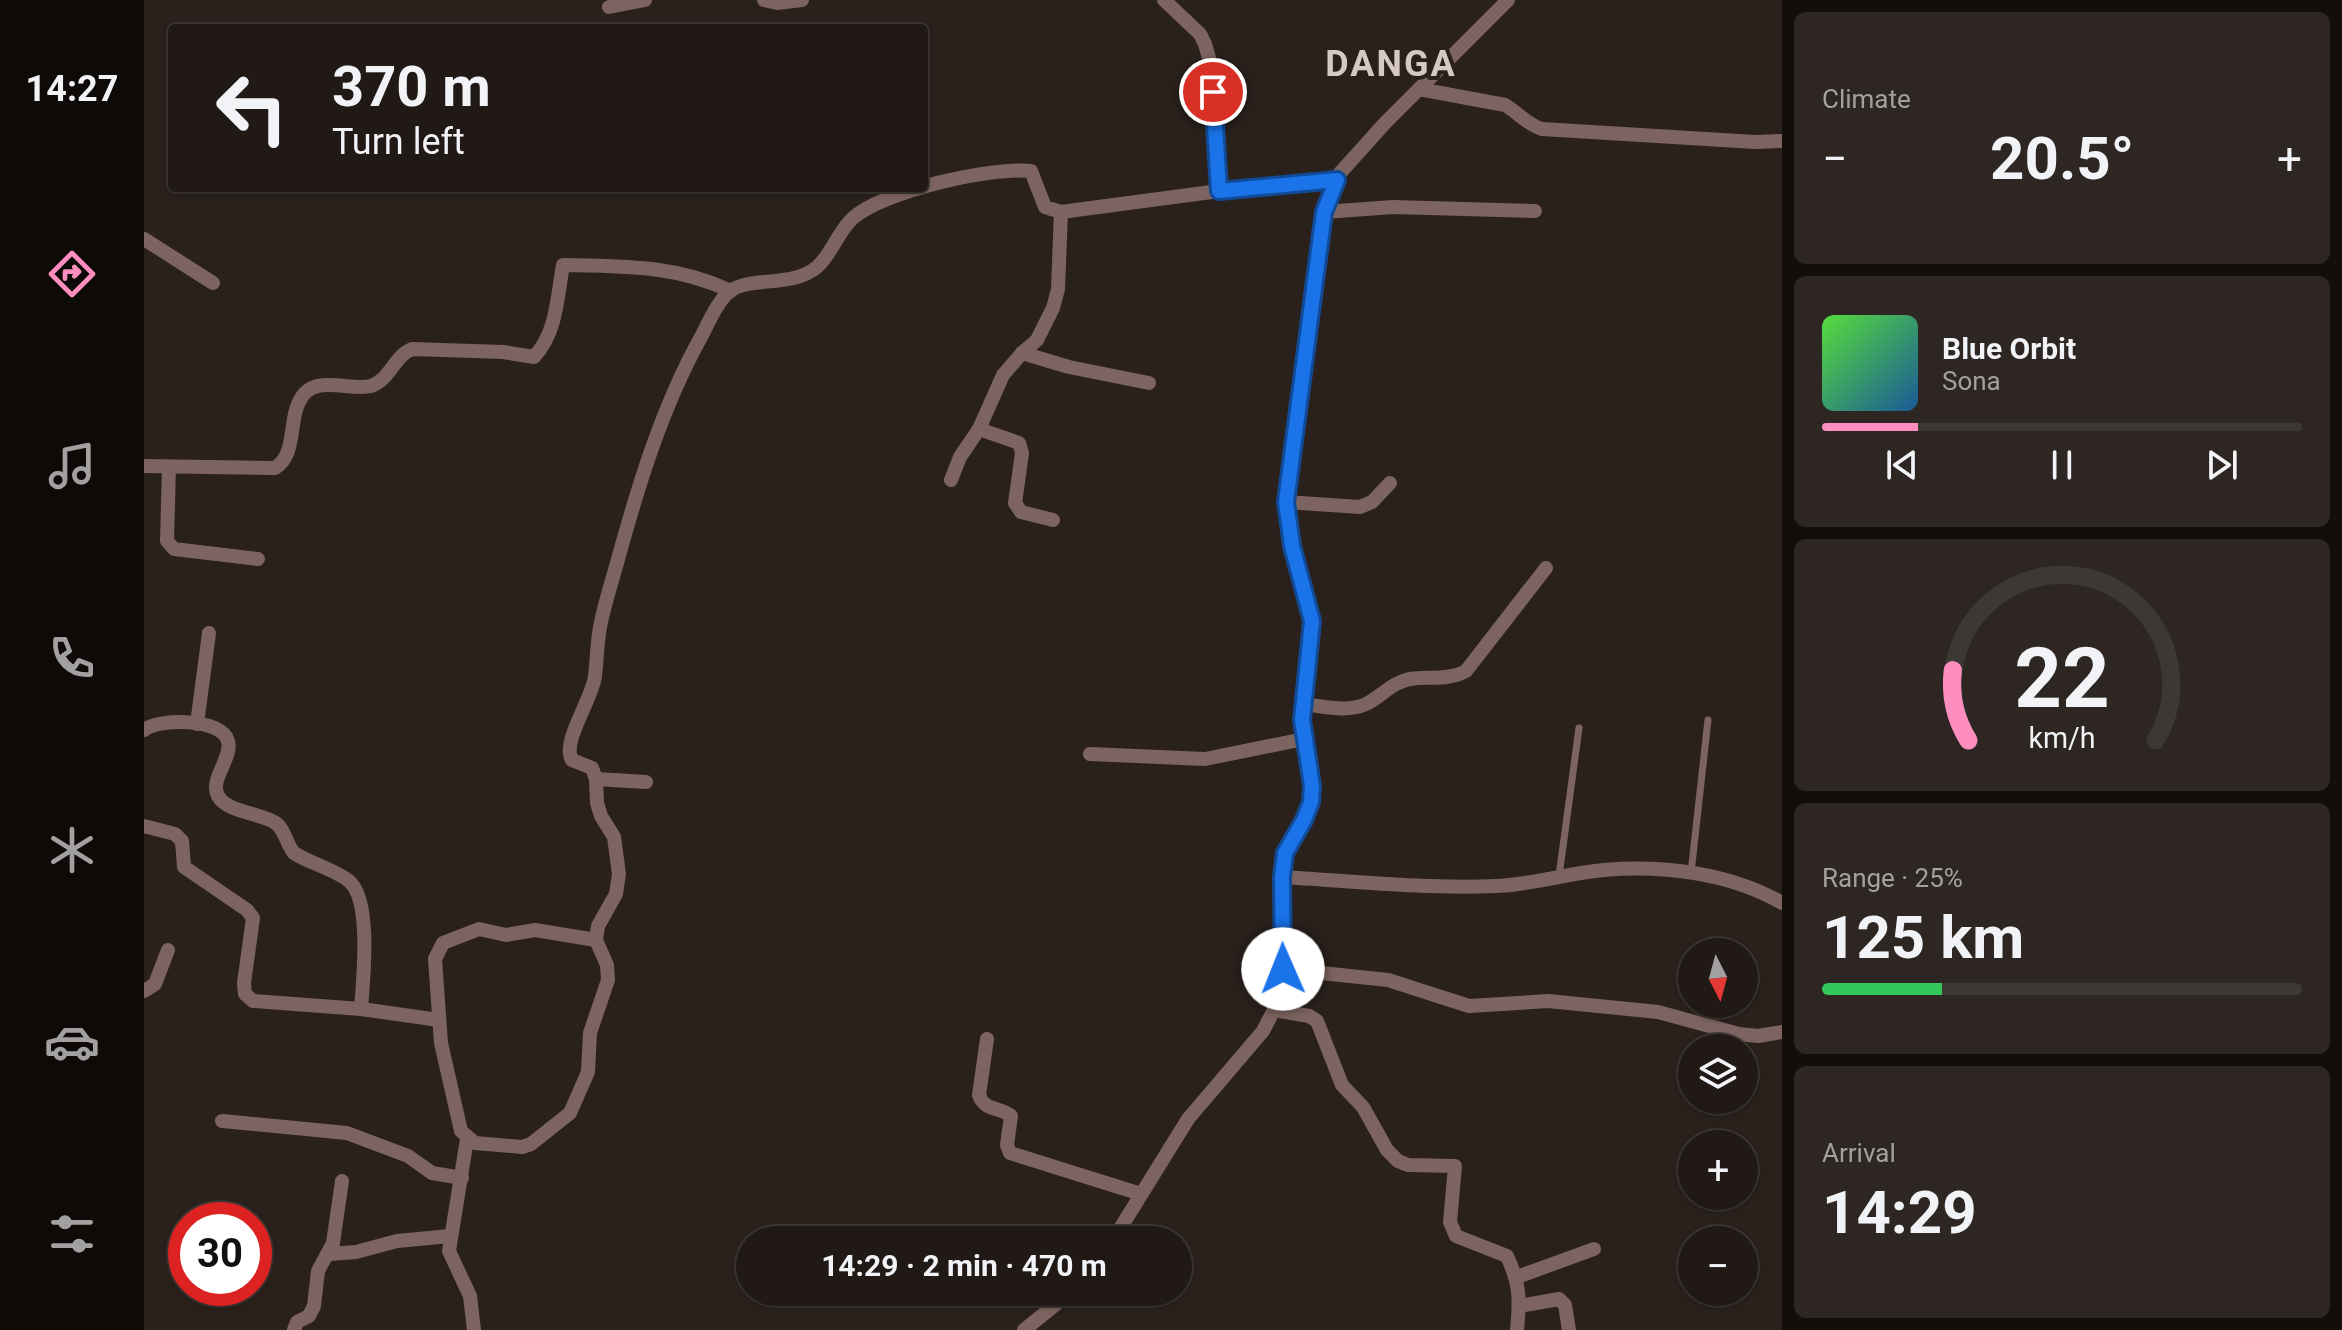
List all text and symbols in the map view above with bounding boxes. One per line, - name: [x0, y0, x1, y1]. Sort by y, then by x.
- district label: DANGA: [1325, 43, 1457, 85]
- text: 370 m: [332, 54, 491, 120]
- icon: left: [200, 56, 304, 160]
- pin: [1179, 58, 1247, 126]
- text: 14:27: [26, 68, 118, 110]
- icon: arrive: [1191, 70, 1235, 114]
- text: Climate: [1822, 84, 1911, 114]
- text: Turn left: [332, 121, 465, 163]
- text: 20.5°: [1990, 123, 2134, 194]
- text: −: [1822, 133, 1847, 185]
- text: +: [2277, 133, 2302, 185]
- icon: directions: [44, 246, 100, 302]
- text: Blue Orbit: [1942, 331, 2076, 366]
- text: Sona: [1942, 366, 2001, 396]
- icon: music: [44, 438, 100, 494]
- icon: previous: [1880, 443, 1924, 487]
- icon: pause: [2040, 443, 2084, 487]
- icon: next: [2200, 443, 2244, 487]
- icon: phone: [44, 630, 100, 686]
- text: 22: [2014, 630, 2110, 727]
- text: km/h: [2028, 721, 2096, 755]
- icon: climate: [44, 822, 100, 878]
- text: Range · 25%: [1822, 863, 1963, 893]
- text: 125 km: [1822, 902, 2024, 973]
- position arrow: [1241, 927, 1325, 1011]
- north arrow: [1678, 938, 1758, 1018]
- map controls: [1678, 938, 1758, 1306]
- icon: car: [44, 1014, 100, 1070]
- button: layers: [1678, 1034, 1758, 1114]
- button: +: [1678, 1130, 1758, 1210]
- text: Arrival: [1822, 1138, 1896, 1168]
- text: 14:29: [1822, 1177, 1977, 1248]
- speed limit sign: 30: [168, 1202, 272, 1306]
- icon: filters: [44, 1206, 100, 1262]
- button: −: [1678, 1226, 1758, 1306]
- text: 14:29 · 2 min · 470 m: [821, 1248, 1107, 1283]

